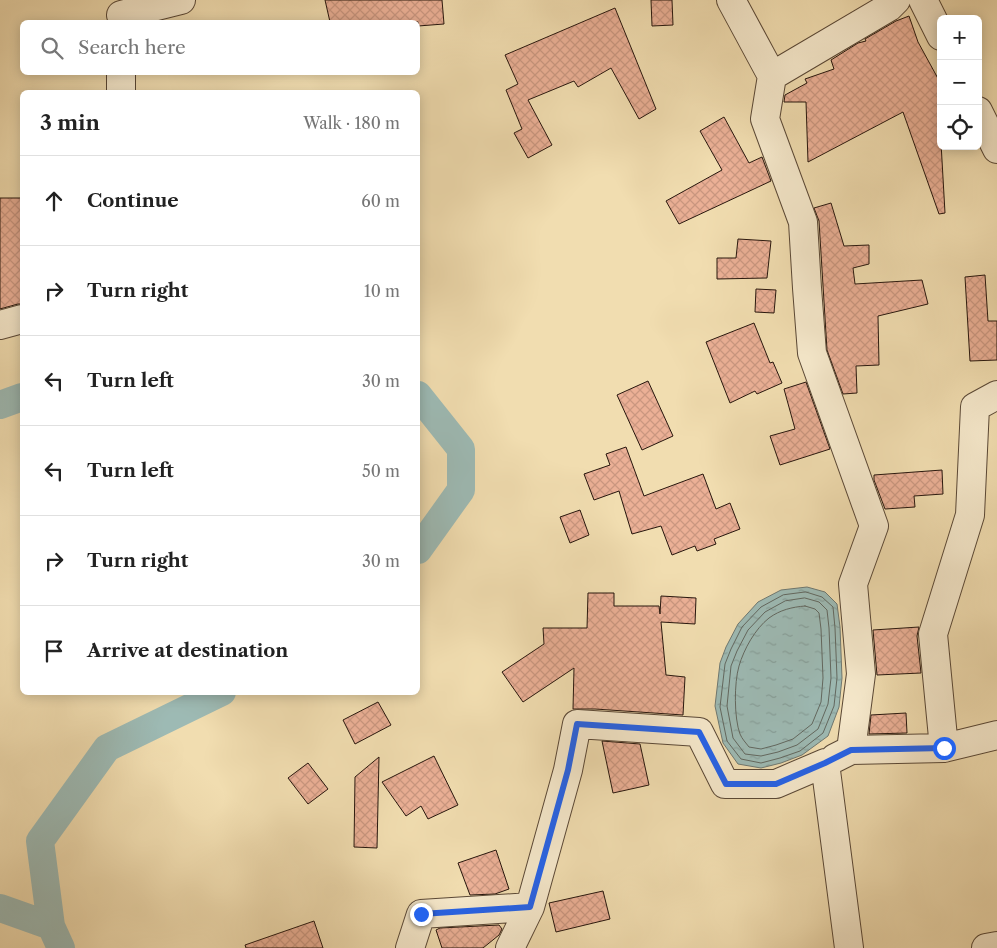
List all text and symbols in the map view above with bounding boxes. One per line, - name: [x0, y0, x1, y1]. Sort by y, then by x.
- map controls: [937, 15, 982, 150]
- button: +: [937, 15, 982, 60]
- search box: [20, 20, 420, 75]
- icon: search: [38, 34, 66, 62]
- text: Search here: [78, 36, 186, 59]
- button: −: [937, 60, 982, 105]
- button: locate: [937, 105, 982, 150]
- text: 3 min: [40, 110, 100, 135]
- text: Walk · 180 m: [303, 113, 400, 133]
- icon: ahead: [40, 187, 68, 215]
- text: Continue: [87, 189, 179, 212]
- text: 60 m: [361, 191, 400, 211]
- icon: right: [40, 277, 68, 305]
- text: Turn right: [87, 279, 188, 302]
- text: 10 m: [364, 281, 400, 301]
- icon: left: [40, 367, 68, 395]
- text: Turn left: [87, 369, 174, 392]
- text: 30 m: [362, 371, 400, 391]
- icon: left: [40, 457, 68, 485]
- text: Turn left: [87, 459, 174, 482]
- text: 50 m: [362, 461, 400, 481]
- icon: right: [40, 547, 68, 575]
- text: Turn right: [87, 549, 188, 572]
- text: 30 m: [362, 551, 400, 571]
- icon: arrive: [40, 637, 68, 665]
- text: Arrive at destination: [87, 639, 288, 662]
- route start: [933, 737, 956, 760]
- route end: [410, 903, 433, 926]

